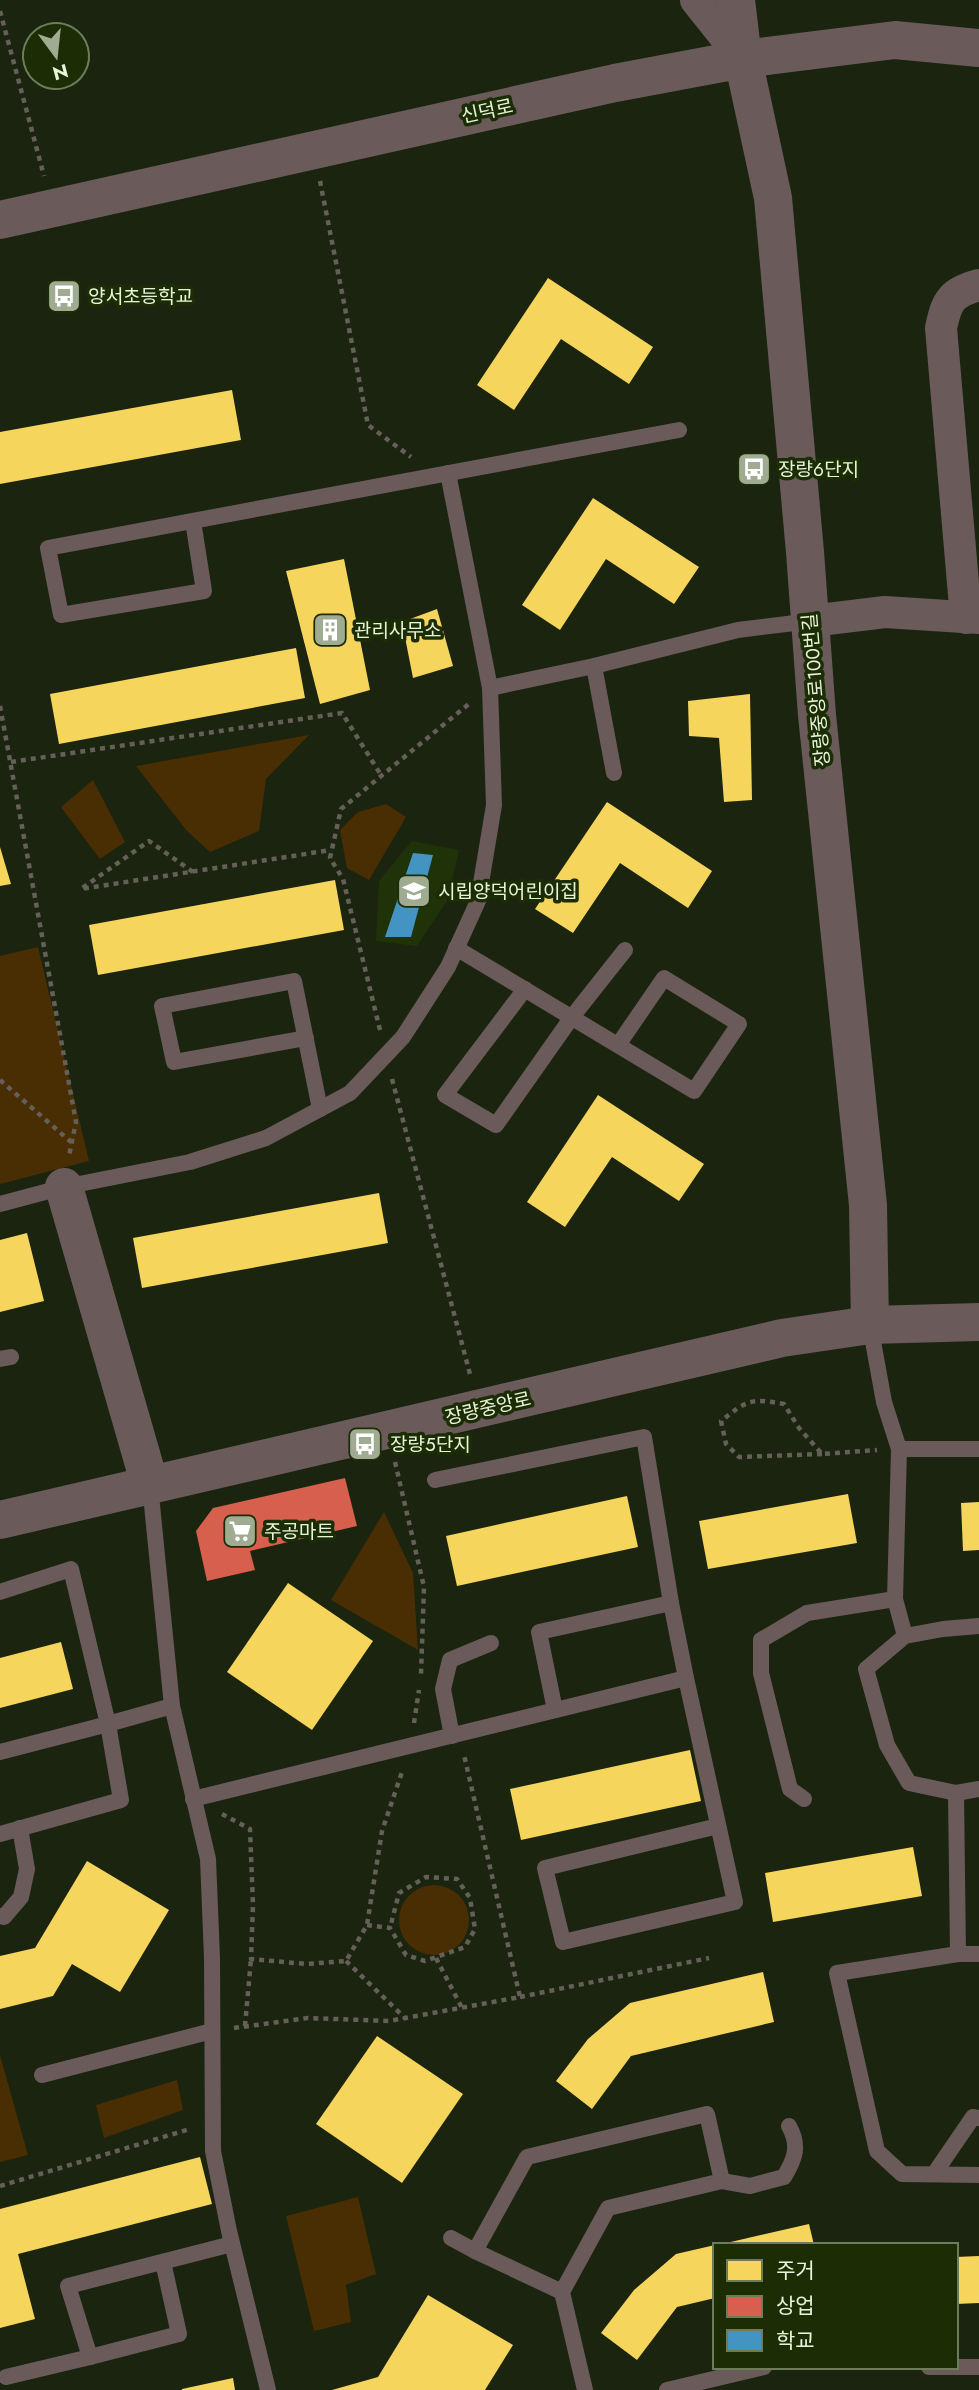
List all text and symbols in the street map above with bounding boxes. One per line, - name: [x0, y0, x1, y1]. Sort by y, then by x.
- north arrow: [21, 21, 91, 91]
- text: N: [49, 57, 71, 87]
- street label: 신덕로: [459, 92, 515, 130]
- bus stop icon: 양서초등학교: [45, 277, 83, 315]
- place label: 양서초등학교: [88, 283, 193, 310]
- bus stop icon: 장량6단지: [735, 450, 773, 488]
- place label: 장량6단지: [778, 456, 859, 483]
- building icon: 관리사무소: [311, 611, 349, 649]
- street label: 장량중앙로100번길: [796, 612, 836, 768]
- place label: 관리사무소: [354, 617, 441, 644]
- school or university icon: 시립양덕어린이집: [395, 872, 433, 910]
- place label: 시립양덕어린이집: [438, 878, 578, 905]
- street label: 장량중앙로: [442, 1385, 534, 1431]
- bus stop icon: 장량5단지: [346, 1425, 384, 1463]
- place label: 장량5단지: [390, 1431, 471, 1458]
- supermarket icon: 주공마트: [221, 1512, 259, 1550]
- place label: 주공마트: [264, 1518, 334, 1545]
- legend: [713, 2243, 958, 2369]
- text: 주거: [776, 2256, 815, 2286]
- text: 상업: [776, 2291, 815, 2321]
- text: 학교: [776, 2326, 815, 2356]

